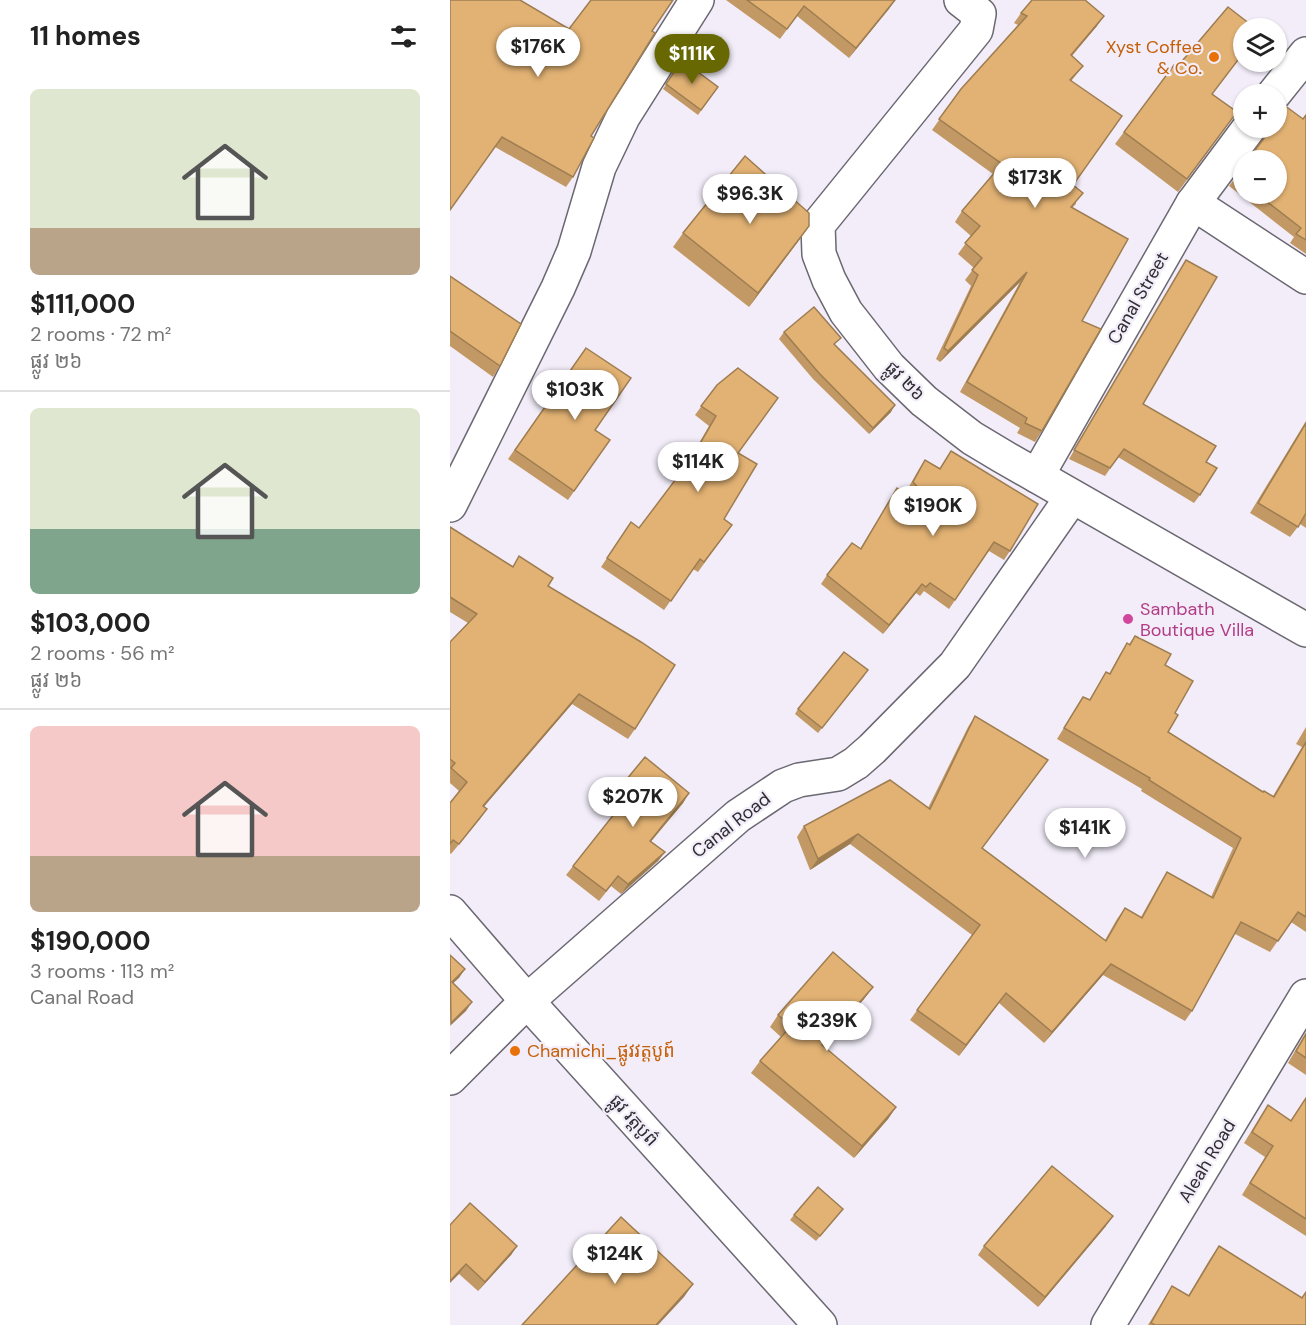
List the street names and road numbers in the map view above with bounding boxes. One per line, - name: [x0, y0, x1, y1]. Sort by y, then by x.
- street label: Canal Street: [1102, 248, 1174, 348]
- street label: ផ្លូវ ២៦: [877, 356, 930, 409]
- street label: Canal Road: [687, 787, 775, 863]
- street label: ផ្លូវ វត្តបូព៌: [601, 1089, 664, 1154]
- street label: Aleah Road: [1173, 1115, 1241, 1207]

